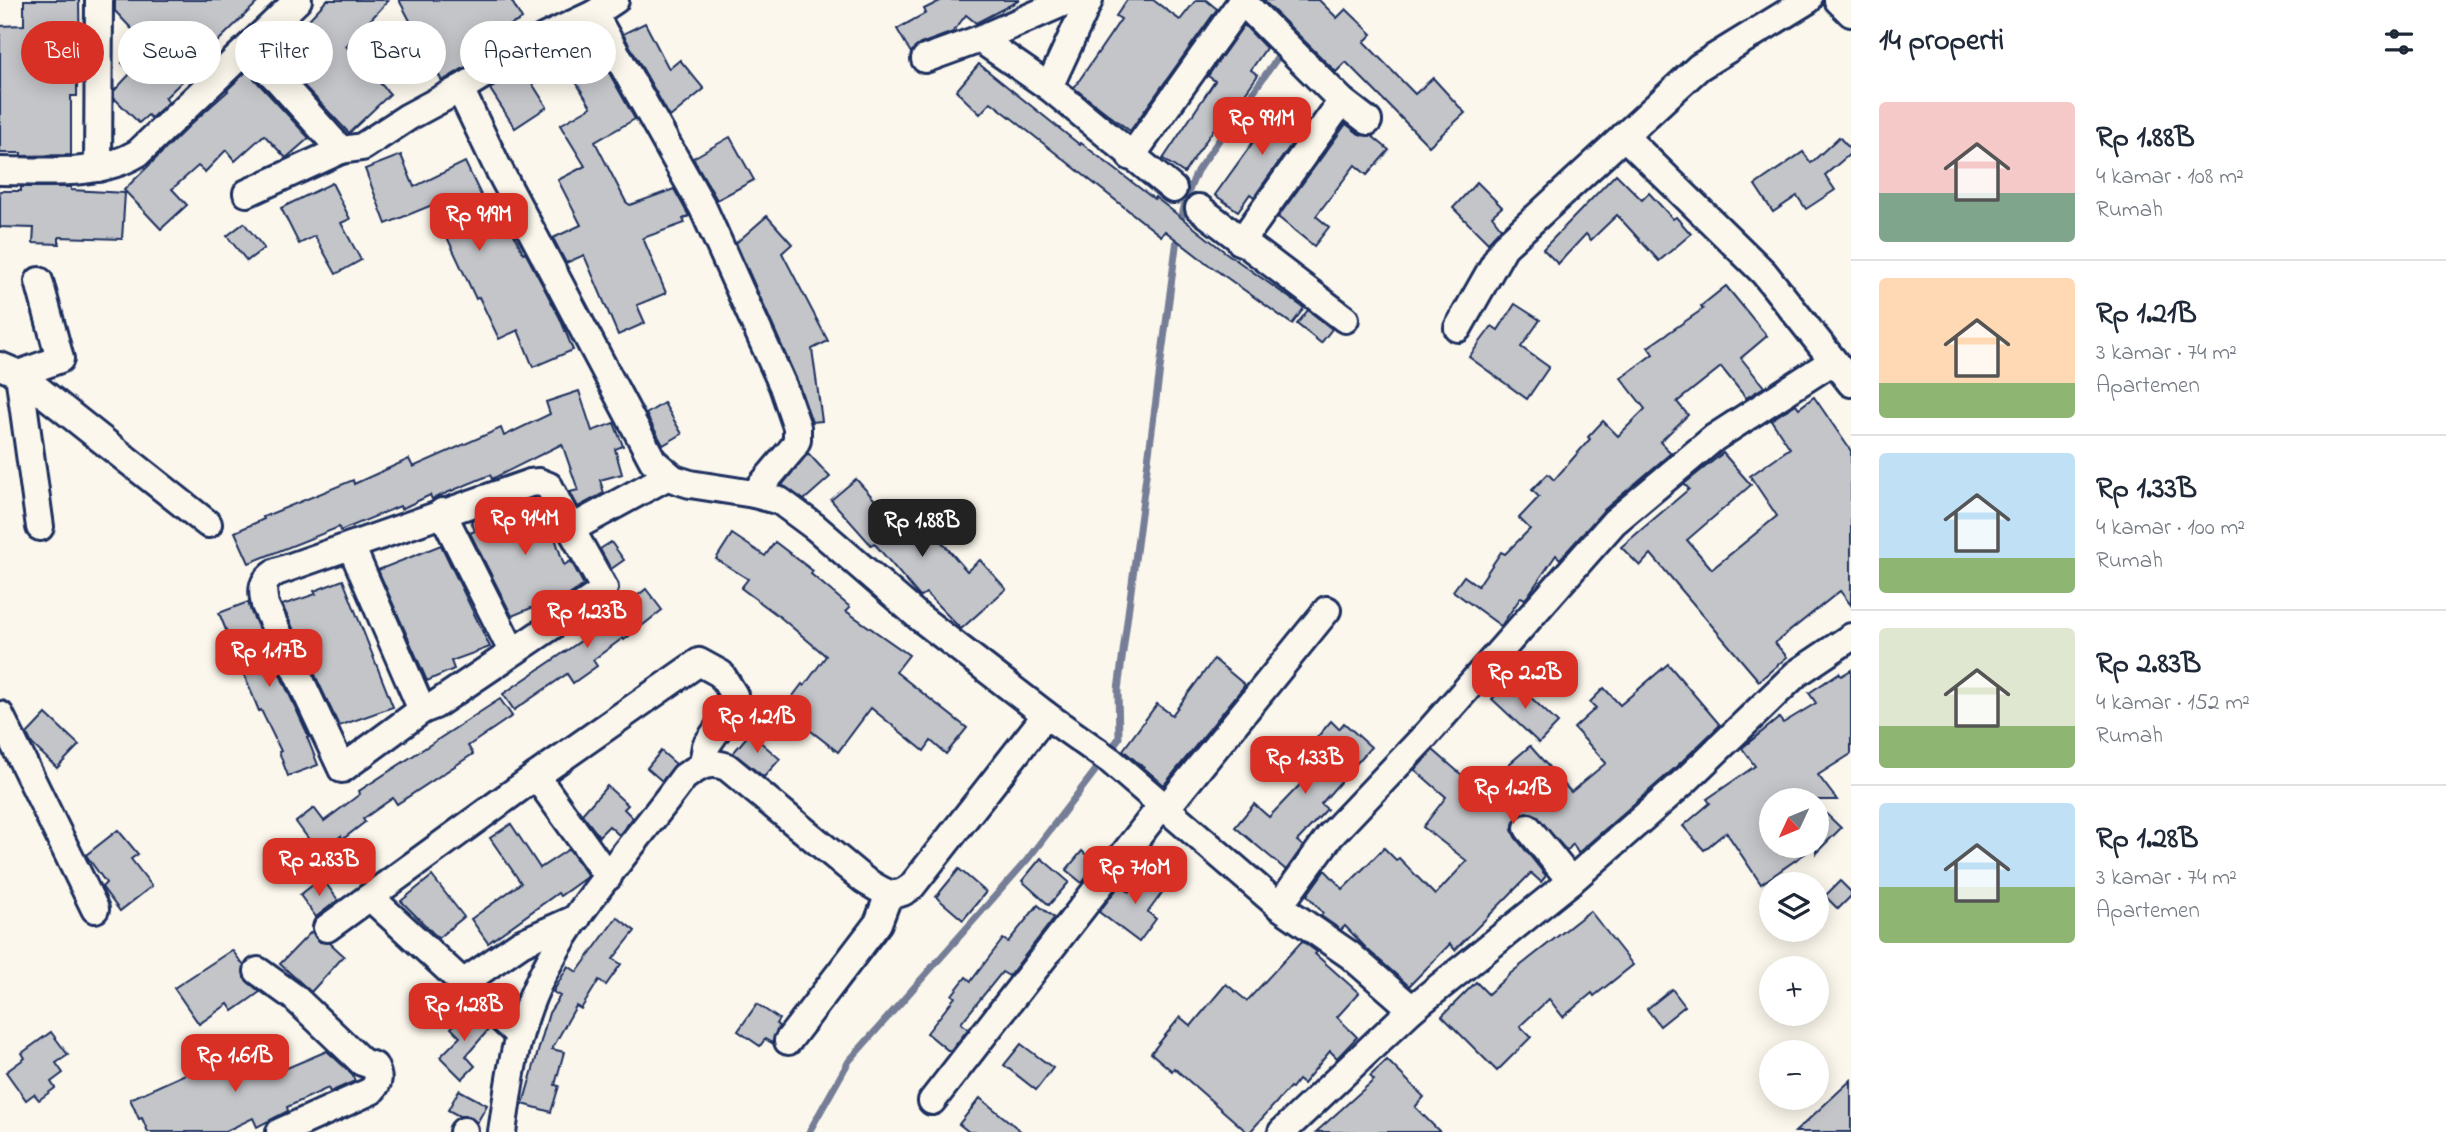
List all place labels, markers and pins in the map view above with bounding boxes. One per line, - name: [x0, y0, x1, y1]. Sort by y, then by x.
- pin: Rp 991M: [1197, 97, 1327, 157]
- pin: Rp 919M: [414, 194, 544, 253]
- pin: Rp 914M: [460, 498, 590, 557]
- pin: Rp 1.88B: [850, 500, 994, 559]
- pin: Rp 1.23B: [515, 590, 659, 650]
- pin: Rp 1.17B: [197, 630, 341, 689]
- pin: Rp 2.2B: [1460, 652, 1590, 711]
- pin: Rp 1.21B: [685, 696, 829, 755]
- pin: Rp 1.33B: [1233, 736, 1377, 796]
- pin: Rp 1.21B: [1441, 766, 1585, 826]
- pin: Rp 2.83B: [247, 838, 391, 898]
- pin: Rp 710M: [1070, 846, 1200, 906]
- pin: Rp 1.28B: [392, 984, 536, 1043]
- pin: Rp 1.61B: [163, 1034, 307, 1094]

